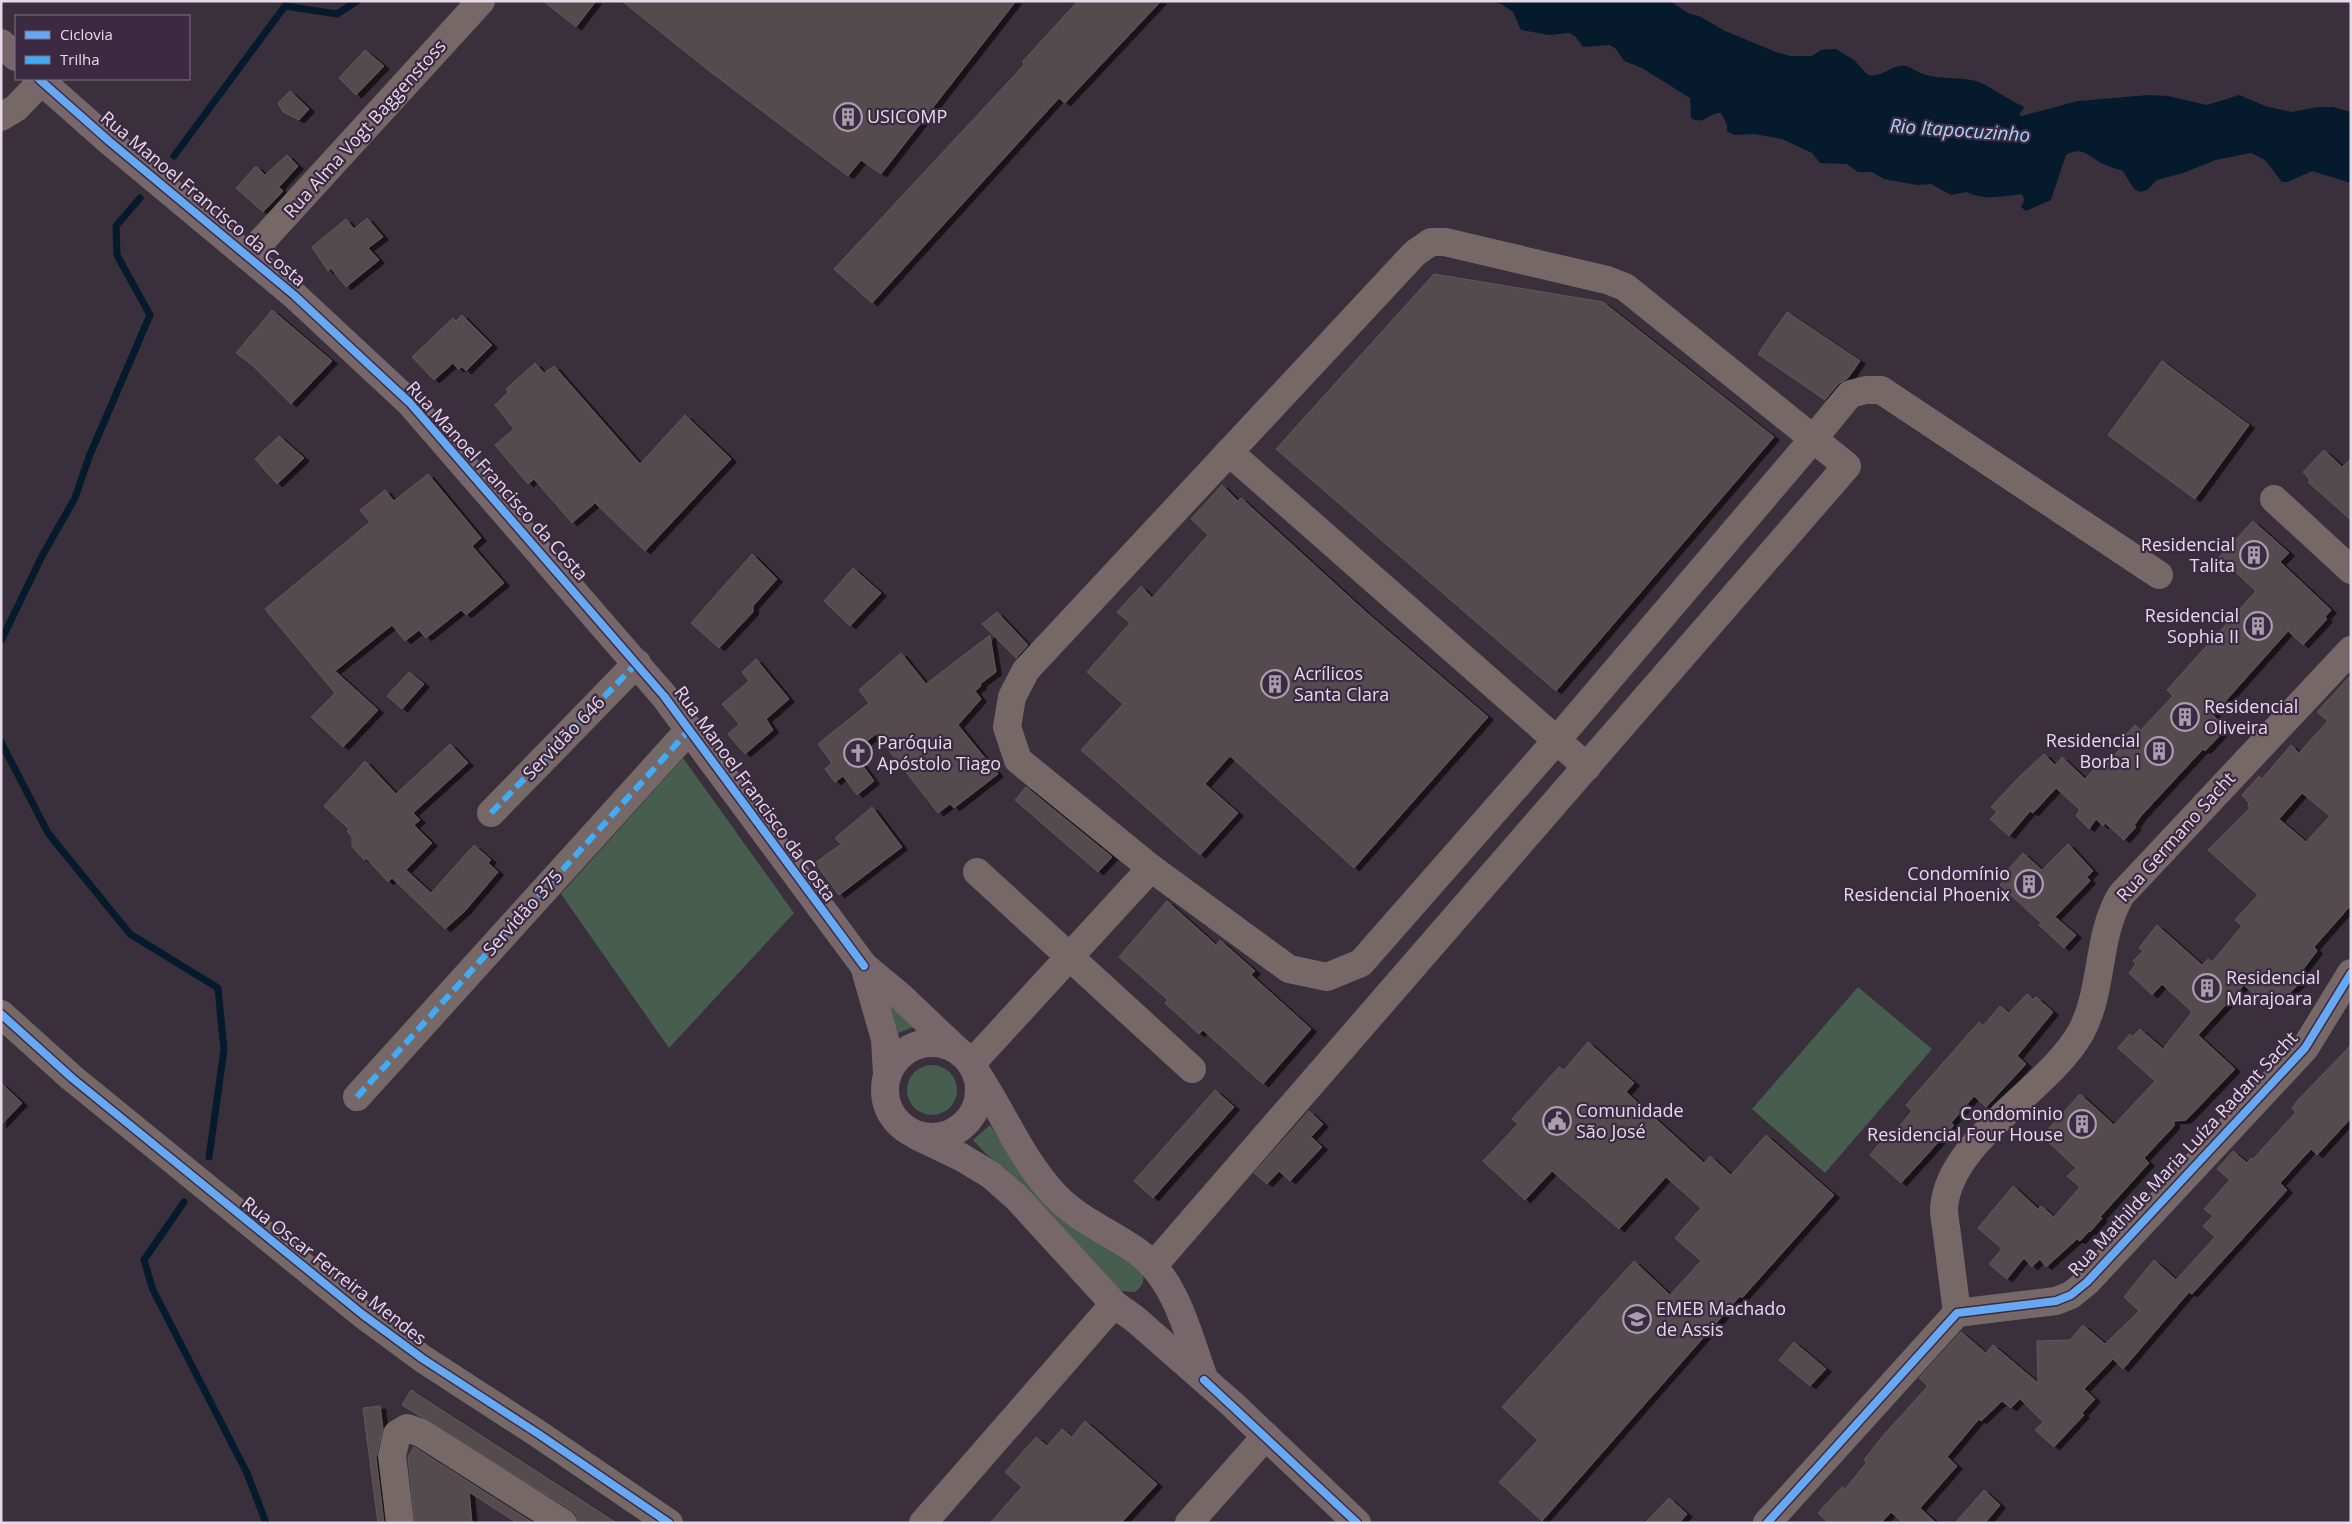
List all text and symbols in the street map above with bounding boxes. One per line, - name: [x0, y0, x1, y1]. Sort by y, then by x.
- legend: [15, 15, 190, 80]
- text: Ciclovia: [60, 24, 113, 44]
- street label: Rua Alma Vogt Baggenstoss: [278, 34, 451, 223]
- text: Trilha: [60, 49, 100, 69]
- building icon: USICOMP: [833, 102, 863, 132]
- place label: USICOMP: [867, 104, 947, 128]
- street label: Rua Manoel Francisco da Costa: [96, 105, 311, 291]
- water label: Rio Itapocuzinho: [1889, 112, 2031, 148]
- street label: Rua Manoel Francisco da Costa: [402, 375, 594, 585]
- place label: Residencial Talita: [2141, 532, 2235, 577]
- building icon: Residencial Talita: [2239, 540, 2269, 570]
- place label: Residencial Sophia II: [2145, 603, 2239, 648]
- building icon: Residencial Sophia II: [2243, 611, 2273, 641]
- place label: Acrílicos Santa Clara: [1294, 661, 1389, 706]
- building icon: Acrílicos Santa Clara: [1260, 669, 1290, 699]
- street label: Rua Manoel Francisco da Costa: [670, 681, 842, 906]
- street label: Servidão 646: [517, 690, 610, 785]
- place label: Residencial Oliveira: [2204, 694, 2298, 739]
- building icon: Residencial Oliveira: [2170, 702, 2200, 732]
- place label: Residencial Borba I: [2046, 728, 2140, 773]
- place label: Paróquia Apóstolo Tiago: [877, 730, 1001, 775]
- building icon: Residencial Borba I: [2144, 736, 2174, 766]
- church icon: Paróquia Apóstolo Tiago: [843, 738, 873, 768]
- street label: Rua Germano Sacht: [2111, 766, 2240, 906]
- place label: Condomínio Residencial Phoenix: [1843, 861, 2011, 906]
- street label: Servidão 375: [477, 864, 567, 961]
- building icon: Condomínio Residencial Phoenix: [2014, 869, 2044, 899]
- place label: Residencial Marajoara: [2226, 965, 2320, 1010]
- building icon: Residencial Marajoara: [2192, 973, 2222, 1003]
- street label: Rua Mathilde Maria Luíza Radant Sacht: [2062, 1026, 2302, 1281]
- place label: Comunidade São José: [1576, 1098, 1684, 1143]
- place label: Condominio Residencial Four House: [1867, 1101, 2063, 1146]
- public building icon: Comunidade São José: [1542, 1106, 1572, 1136]
- building icon: Condominio Residencial Four House: [2067, 1109, 2097, 1139]
- street label: Rua Oscar Ferreira Mendes: [237, 1191, 432, 1350]
- place label: EMEB Machado de Assis: [1656, 1296, 1786, 1341]
- school or university icon: EMEB Machado de Assis: [1622, 1304, 1652, 1334]

